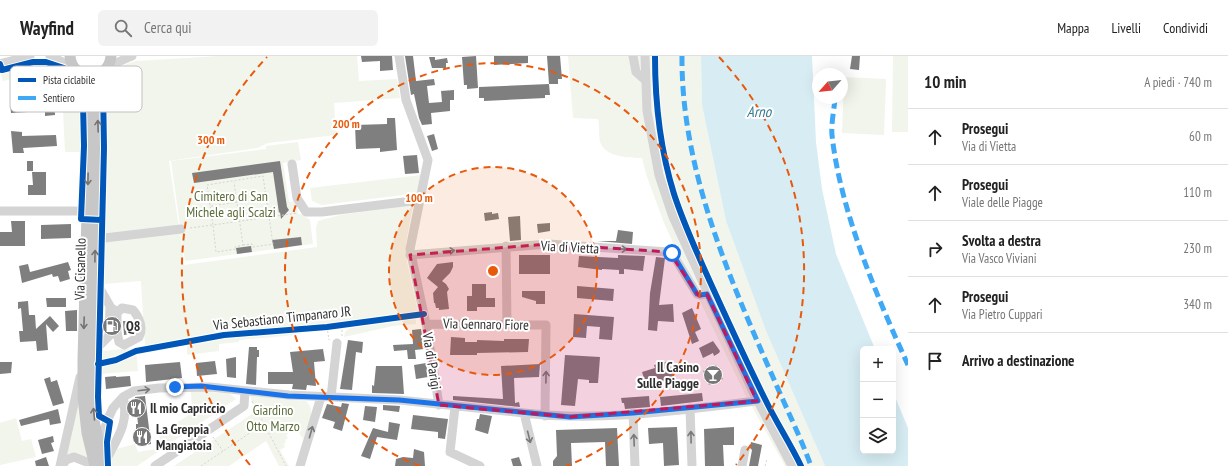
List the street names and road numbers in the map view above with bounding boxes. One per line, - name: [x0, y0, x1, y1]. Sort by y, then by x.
- street label: Via di Vietta: [539, 236, 600, 258]
- street label: Via Cisanello: [70, 238, 90, 301]
- street label: Via Sebastiano Timpanaro JR: [211, 302, 352, 334]
- street label: Via Gennaro Fiore: [442, 314, 529, 334]
- street label: Via di Parigi: [418, 330, 445, 391]

